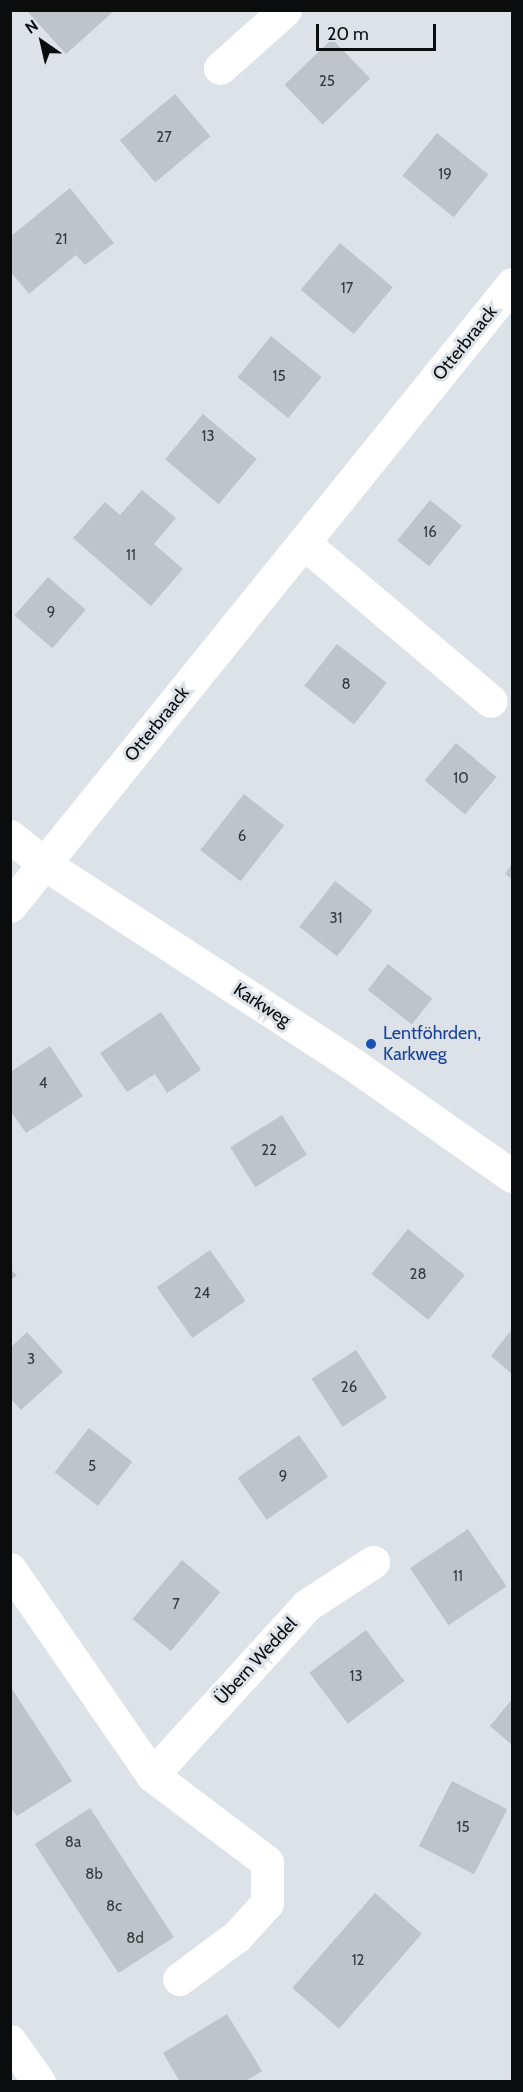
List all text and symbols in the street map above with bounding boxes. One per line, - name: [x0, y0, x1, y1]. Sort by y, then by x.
- north arrow: [12, 12, 72, 72]
- scale bar: [319, 12, 439, 50]
- text: N: [22, 16, 42, 38]
- text: 20 m: [327, 23, 369, 45]
- house number: 25: [319, 73, 335, 91]
- house number: 27: [156, 129, 172, 147]
- house number: 19: [438, 166, 452, 184]
- house number: 21: [55, 231, 67, 249]
- house number: 17: [341, 280, 353, 298]
- street label: Otterbraack: [428, 301, 502, 385]
- house number: 15: [272, 368, 286, 386]
- house number: 13: [201, 428, 215, 446]
- house number: 16: [423, 524, 437, 542]
- house number: 11: [126, 547, 136, 565]
- house number: 9: [47, 604, 55, 622]
- house number: 8: [341, 676, 351, 694]
- street label: Otterbraack: [120, 682, 194, 766]
- house number: 10: [453, 770, 469, 788]
- house number: 6: [238, 828, 246, 846]
- house number: 31: [329, 910, 343, 928]
- street label: Karkweg: [229, 979, 295, 1031]
- place label: Lentföhrden, Karkweg: [383, 1023, 481, 1066]
- marker: Lentföhrden, Karkweg: [364, 1037, 378, 1051]
- house number: 4: [39, 1075, 47, 1093]
- house number: 22: [261, 1142, 277, 1160]
- house number: 28: [410, 1266, 426, 1284]
- house number: 24: [194, 1285, 210, 1303]
- house number: 3: [27, 1351, 35, 1369]
- house number: 26: [341, 1379, 357, 1397]
- house number: 5: [88, 1458, 96, 1476]
- house number: 9: [279, 1468, 287, 1486]
- house number: 11: [453, 1568, 463, 1586]
- house number: 7: [172, 1596, 180, 1614]
- street label: Übern Weddel: [210, 1613, 302, 1709]
- house number: 13: [349, 1668, 363, 1686]
- house number: 15: [456, 1819, 470, 1837]
- house number: 8a: [65, 1834, 81, 1852]
- house number: 8b: [85, 1866, 103, 1884]
- house number: 8c: [106, 1898, 122, 1916]
- house number: 8d: [126, 1930, 144, 1948]
- house number: 12: [352, 1952, 364, 1970]

